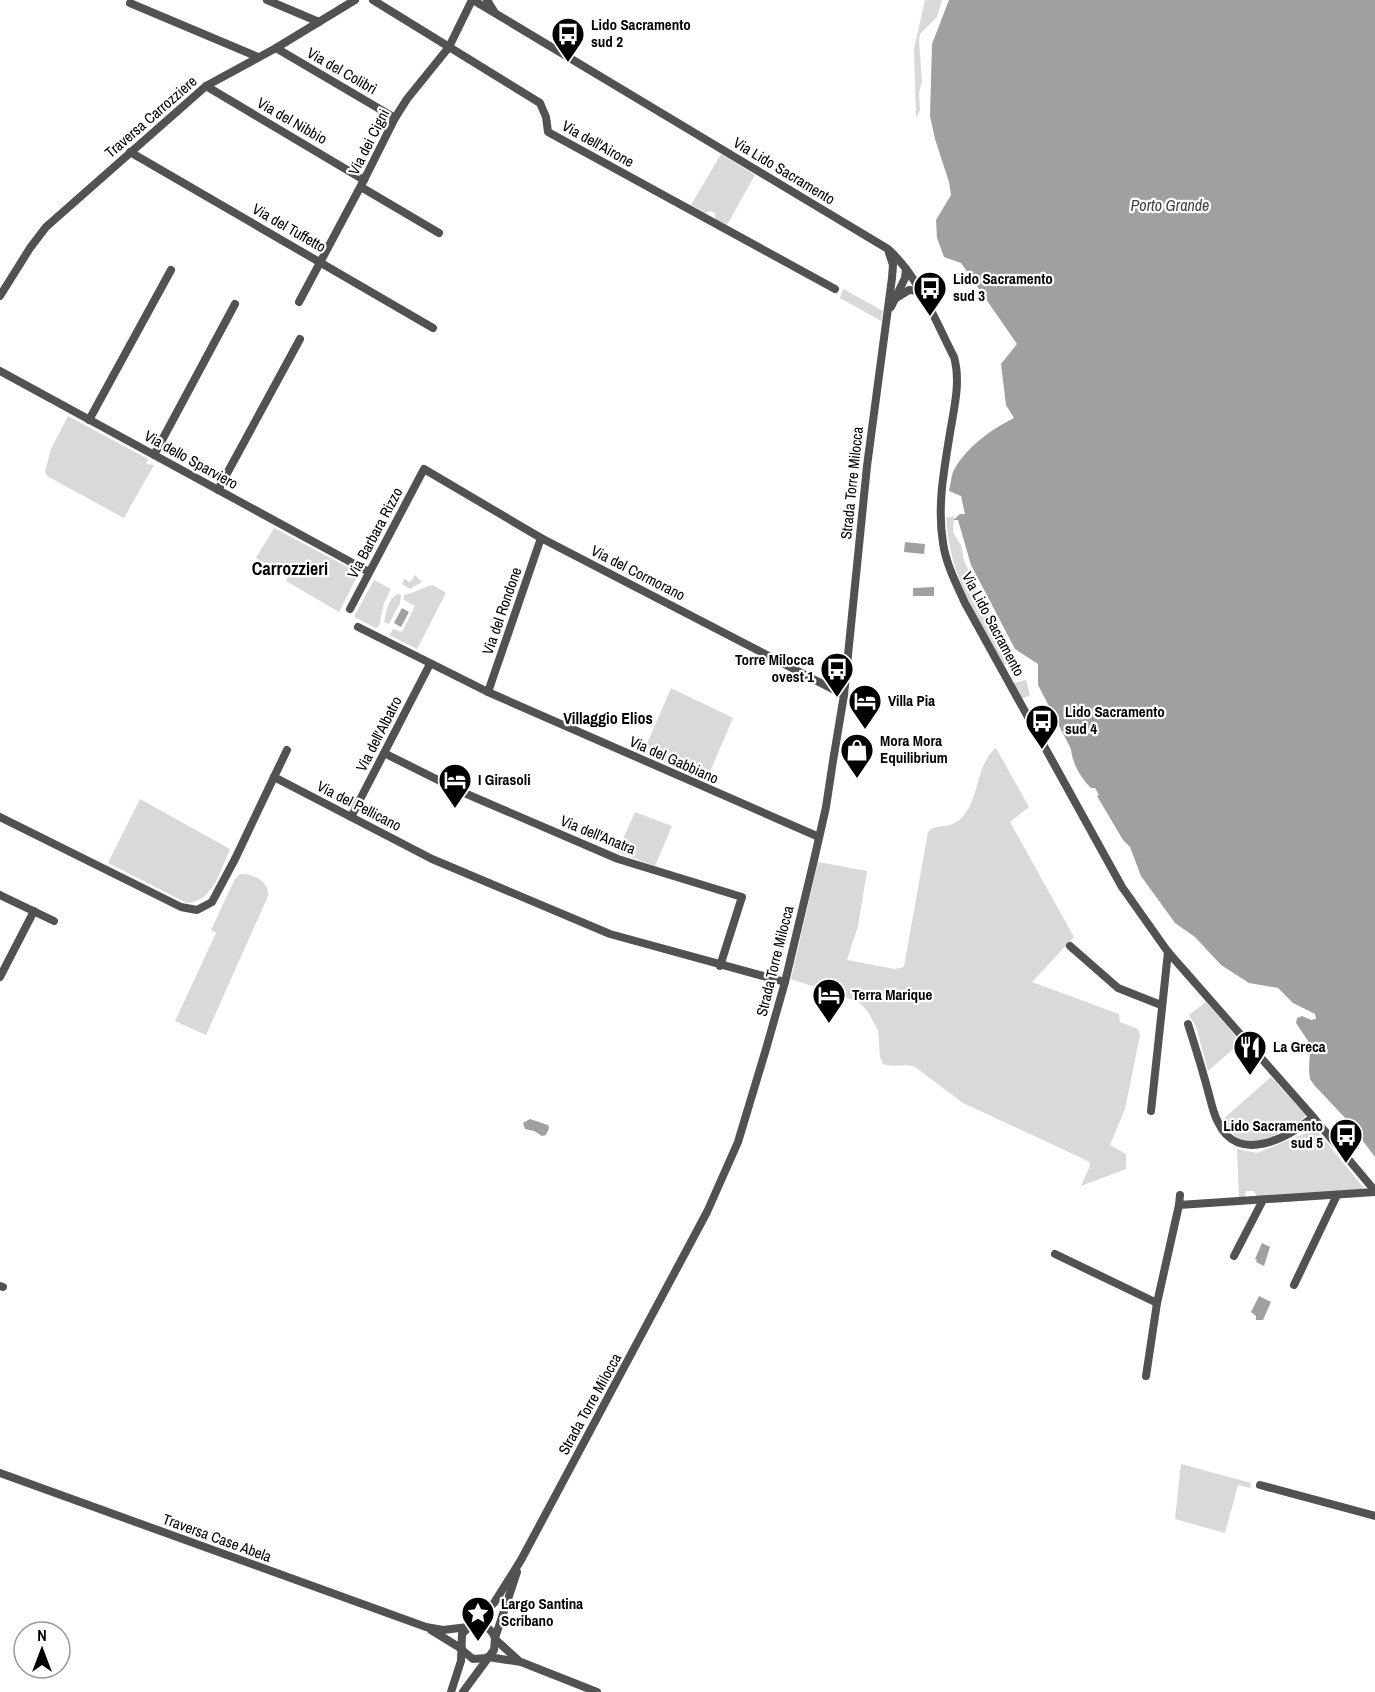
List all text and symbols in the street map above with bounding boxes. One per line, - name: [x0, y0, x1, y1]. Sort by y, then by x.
- place label: Lido Sacramento sud 2: [591, 14, 691, 52]
- bus stop icon: Lido Sacramento sud 2: [550, 16, 586, 63]
- street label: Via del Colibrì: [303, 42, 381, 99]
- street label: Traversa Carrozziere: [100, 71, 201, 163]
- street label: Via del Nibbio: [253, 92, 331, 149]
- street label: Via dei Cigni: [343, 105, 394, 178]
- street label: Via dell'Airone: [558, 115, 638, 172]
- street label: Via Lido Sacramento: [729, 132, 839, 209]
- water label: Porto Grande: [1131, 194, 1209, 216]
- street label: Via del Tuffetto: [249, 198, 330, 257]
- place label: Lido Sacramento sud 3: [953, 268, 1053, 306]
- bus stop icon: Lido Sacramento sud 3: [912, 270, 948, 317]
- street label: Via dello Sparviero: [140, 425, 242, 494]
- street label: Strada Torre Milocca: [835, 425, 868, 540]
- street label: Via Barbara Rizzo: [342, 483, 407, 582]
- street label: Via del Cormorano: [588, 540, 689, 605]
- district label: Carrozzieri: [252, 556, 328, 581]
- street label: Via del Rondone: [477, 564, 526, 657]
- street label: Via Lido Sacramento: [957, 568, 1030, 680]
- place label: Torre Milocca ovest 1: [735, 649, 814, 687]
- bus stop icon: Torre Milocca ovest 1: [819, 651, 855, 698]
- hotel icon: Villa Pia: [847, 683, 883, 730]
- place label: Villa Pia: [888, 690, 935, 711]
- street label: Via dell'Albatro: [351, 692, 407, 775]
- place label: Lido Sacramento sud 4: [1065, 701, 1165, 739]
- bus stop icon: Lido Sacramento sud 4: [1024, 703, 1060, 750]
- district label: Villaggio Elios: [563, 707, 653, 729]
- place label: Mora Mora Equilibrium: [880, 730, 948, 768]
- street label: Via del Gabbiano: [626, 731, 722, 789]
- shop icon: Mora Mora Equilibrium: [839, 732, 875, 779]
- hotel icon: I Girasoli: [437, 762, 473, 809]
- place label: I Girasoli: [478, 769, 531, 790]
- street label: Via del Pellicano: [313, 775, 405, 836]
- street label: Via dell'Anatra: [557, 810, 639, 859]
- street label: Strada Torre Milocca: [751, 903, 798, 1018]
- hotel icon: Terra Marique: [811, 977, 847, 1024]
- place label: Terra Marique: [852, 984, 933, 1005]
- restaurant icon: La Greca: [1232, 1029, 1268, 1076]
- place label: La Greca: [1273, 1036, 1326, 1057]
- place label: Lido Sacramento sud 5: [1223, 1115, 1323, 1153]
- bus stop icon: Lido Sacramento sud 5: [1328, 1117, 1364, 1164]
- street label: Strada Torre Milocca: [553, 1349, 626, 1458]
- street label: Traversa Case Abela: [160, 1508, 275, 1567]
- place label: Largo Santina Scribano: [501, 1593, 583, 1631]
- place icon: Largo Santina Scribano: [460, 1595, 496, 1642]
- north arrow: [12, 1620, 72, 1680]
- text: N: [37, 1624, 47, 1646]

